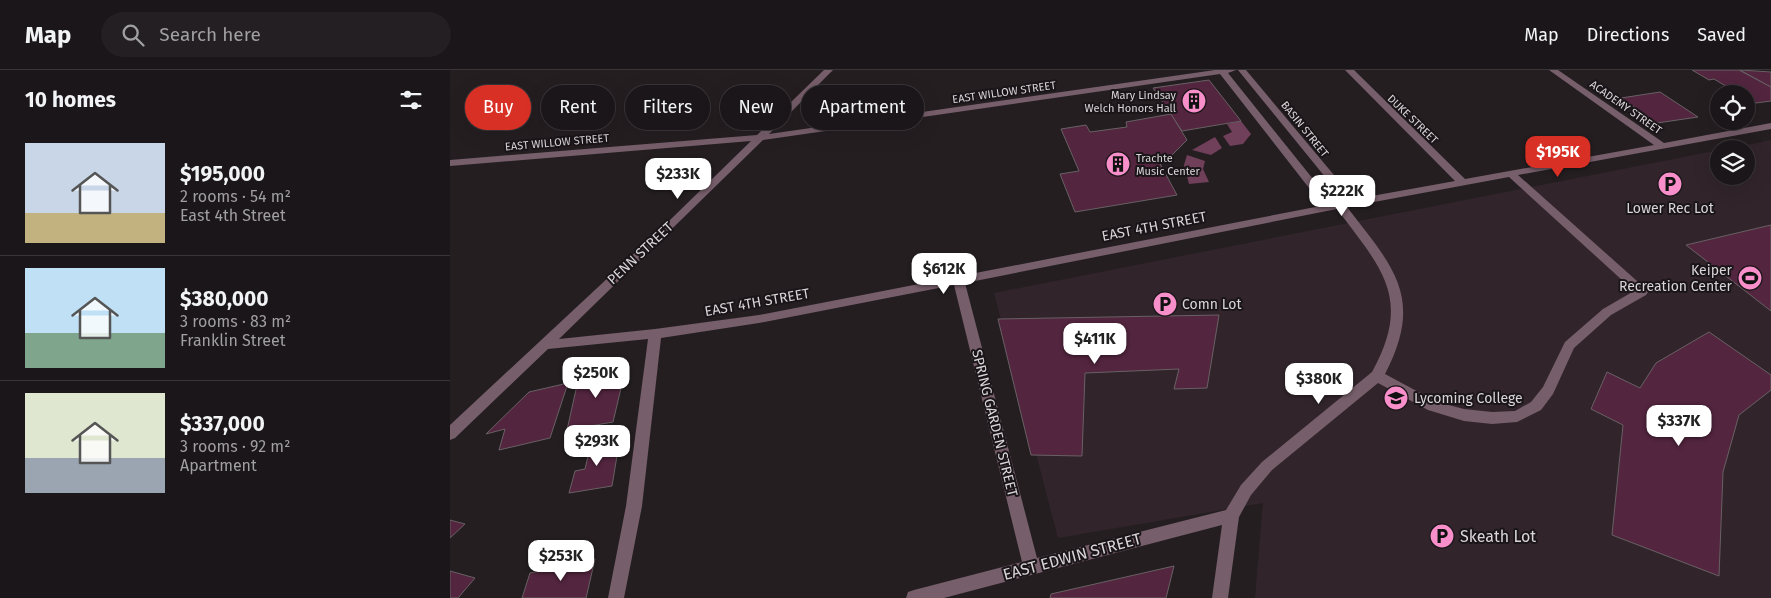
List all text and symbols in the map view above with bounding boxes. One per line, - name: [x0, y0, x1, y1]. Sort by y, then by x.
- search box: [101, 12, 451, 57]
- text: Map: [25, 21, 71, 49]
- icon: search: [119, 21, 147, 49]
- text: Search here: [159, 23, 261, 46]
- text: Map: [1524, 24, 1559, 46]
- text: Directions: [1587, 24, 1669, 46]
- text: Saved: [1697, 24, 1746, 46]
- street label: ACADEMY STREET: [1587, 78, 1664, 137]
- street label: EAST WILLOW STREET: [951, 79, 1057, 106]
- chip: Buy: [465, 85, 531, 130]
- chip: Rent: [541, 85, 615, 130]
- chip: Filters: [625, 85, 710, 130]
- chip: New: [720, 85, 791, 130]
- chip: Apartment: [801, 85, 924, 130]
- map controls: [1710, 85, 1755, 185]
- button: locate: [1710, 85, 1755, 130]
- icon: filters: [397, 86, 425, 114]
- text: 10 homes: [25, 87, 116, 113]
- building icon: Mary Lindsay Welch Honors Hall: [1181, 88, 1207, 114]
- place label: Mary Lindsay Welch Honors Hall: [1085, 89, 1177, 115]
- street label: DUKE STREET: [1385, 92, 1441, 147]
- street label: BASIN STREET: [1278, 99, 1331, 160]
- street label: EAST WILLOW STREET: [504, 131, 610, 154]
- pin: $195K: [1523, 136, 1593, 178]
- button: layers: [1710, 140, 1755, 185]
- text: $195K: [1536, 142, 1580, 161]
- building icon: Trachte Music Center: [1105, 151, 1131, 177]
- place label: Trachte Music Center: [1136, 152, 1201, 178]
- pin: $233K: [643, 158, 713, 200]
- text: $195,000: [180, 161, 265, 187]
- icon: home: [65, 163, 125, 223]
- text: $233K: [656, 164, 700, 183]
- parking icon: Lower Rec Lot: [1657, 171, 1683, 197]
- pin: $222K: [1307, 174, 1377, 217]
- text: $222K: [1320, 181, 1364, 200]
- text: 2 rooms · 54 m²: [180, 187, 291, 206]
- place label: Lower Rec Lot: [1626, 200, 1715, 217]
- text: East 4th Street: [180, 206, 286, 225]
- street label: EAST 4TH STREET: [1100, 208, 1209, 245]
- street label: PENN STREET: [604, 218, 677, 288]
- pin: $612K: [909, 252, 979, 295]
- text: $612K: [923, 259, 965, 278]
- place label: Keiper Recreation Center: [1619, 262, 1733, 295]
- sports icon: Keiper Recreation Center: [1737, 265, 1763, 291]
- street label: EAST 4TH STREET: [703, 285, 812, 320]
- text: $380,000: [180, 286, 269, 312]
- icon: home: [65, 288, 125, 348]
- parking icon: Comn Lot: [1152, 291, 1178, 317]
- place label: Comn Lot: [1182, 296, 1242, 313]
- text: 3 rooms · 83 m²: [180, 312, 291, 331]
- pin: $411K: [1060, 322, 1130, 365]
- text: $411K: [1074, 329, 1116, 348]
- text: Franklin Street: [180, 331, 285, 350]
- street label: SPRING GARDEN STREET: [968, 348, 1021, 499]
- pin: $250K: [561, 356, 631, 399]
- pin: $380K: [1284, 362, 1354, 405]
- text: $250K: [574, 363, 618, 382]
- text: $380K: [1296, 369, 1342, 388]
- school or university icon: Lycoming College: [1383, 385, 1409, 411]
- place label: Lycoming College: [1414, 390, 1523, 407]
- pin: $337K: [1644, 404, 1714, 447]
- text: $337,000: [180, 411, 265, 437]
- text: $337K: [1658, 411, 1700, 430]
- icon: home: [65, 413, 125, 473]
- pin: $293K: [562, 424, 632, 467]
- text: $293K: [575, 431, 619, 450]
- text: 3 rooms · 92 m²: [180, 437, 290, 456]
- text: Apartment: [180, 456, 257, 475]
- parking icon: Skeath Lot: [1429, 523, 1455, 549]
- place label: Skeath Lot: [1460, 527, 1536, 546]
- street label: EAST EDWIN STREET: [1001, 529, 1144, 584]
- pin: $253K: [526, 540, 596, 582]
- text: $253K: [539, 546, 583, 565]

